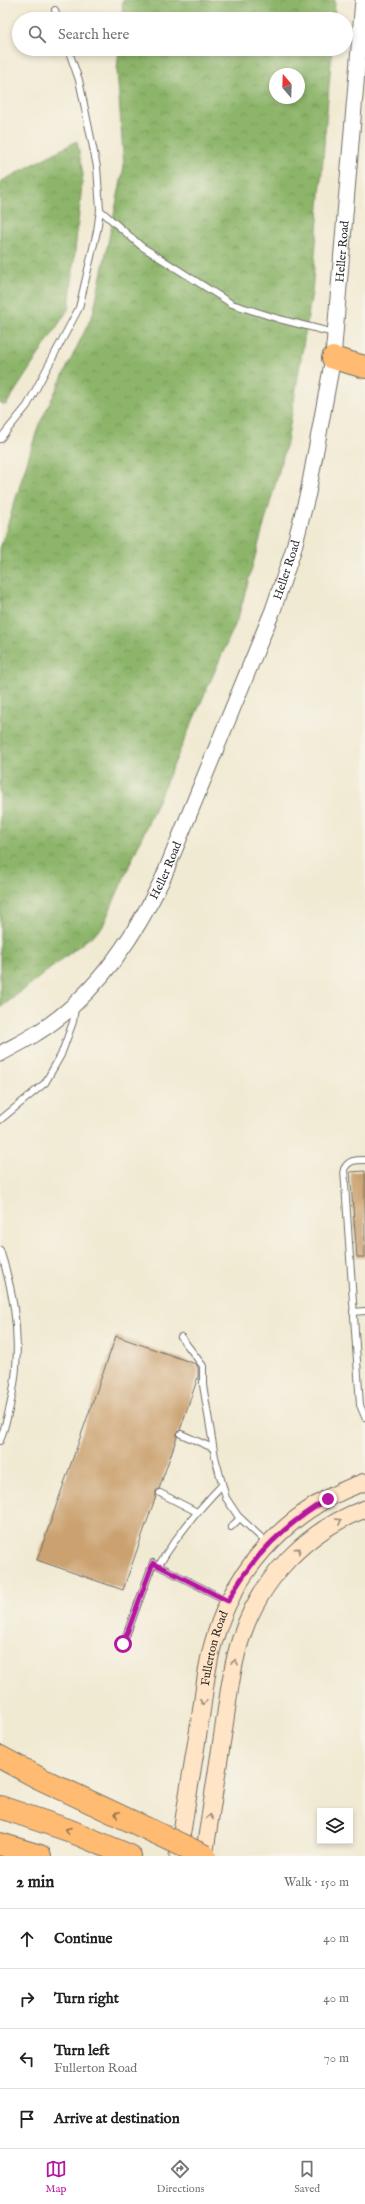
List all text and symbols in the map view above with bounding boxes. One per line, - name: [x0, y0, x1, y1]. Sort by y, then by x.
- search box: [12, 12, 353, 56]
- icon: search: [26, 23, 48, 45]
- text: Search here: [58, 25, 129, 44]
- north arrow: [269, 68, 305, 104]
- street label: Heller Road: [332, 219, 352, 283]
- street label: Heller Road: [270, 538, 303, 602]
- street label: Heller Road: [146, 839, 185, 902]
- route end: [319, 1490, 337, 1508]
- one-way arrow: [335, 1519, 342, 1526]
- one-way arrow: [293, 1548, 301, 1555]
- street label: Fullerton Road: [197, 1608, 231, 1687]
- route start: [114, 1635, 132, 1653]
- one-way arrow: [230, 1658, 239, 1665]
- one-way arrow: [199, 1699, 208, 1706]
- map controls: [317, 1808, 353, 1844]
- button: layers: [317, 1808, 353, 1844]
- one-way arrow: [113, 1811, 121, 1818]
- one-way arrow: [205, 1814, 214, 1821]
- one-way arrow: [65, 1826, 72, 1834]
- text: 2 min: [16, 1872, 54, 1893]
- text: Walk · 150 m: [284, 1874, 349, 1891]
- icon: ahead: [16, 1928, 38, 1950]
- text: Continue: [54, 1929, 112, 1948]
- text: 40 m: [323, 1930, 349, 1947]
- icon: right: [16, 1988, 38, 2010]
- text: Turn right: [54, 1989, 119, 2008]
- text: 40 m: [323, 1990, 349, 2007]
- text: Turn left: [54, 2041, 110, 2060]
- icon: left: [16, 2048, 38, 2070]
- text: 70 m: [324, 2050, 349, 2067]
- text: Fullerton Road: [54, 2060, 137, 2077]
- icon: arrive: [16, 2108, 38, 2130]
- text: Arrive at destination: [54, 2109, 180, 2128]
- tab: Map: [45, 2158, 67, 2196]
- tab: Directions: [157, 2158, 204, 2196]
- tab: Saved: [294, 2158, 320, 2196]

